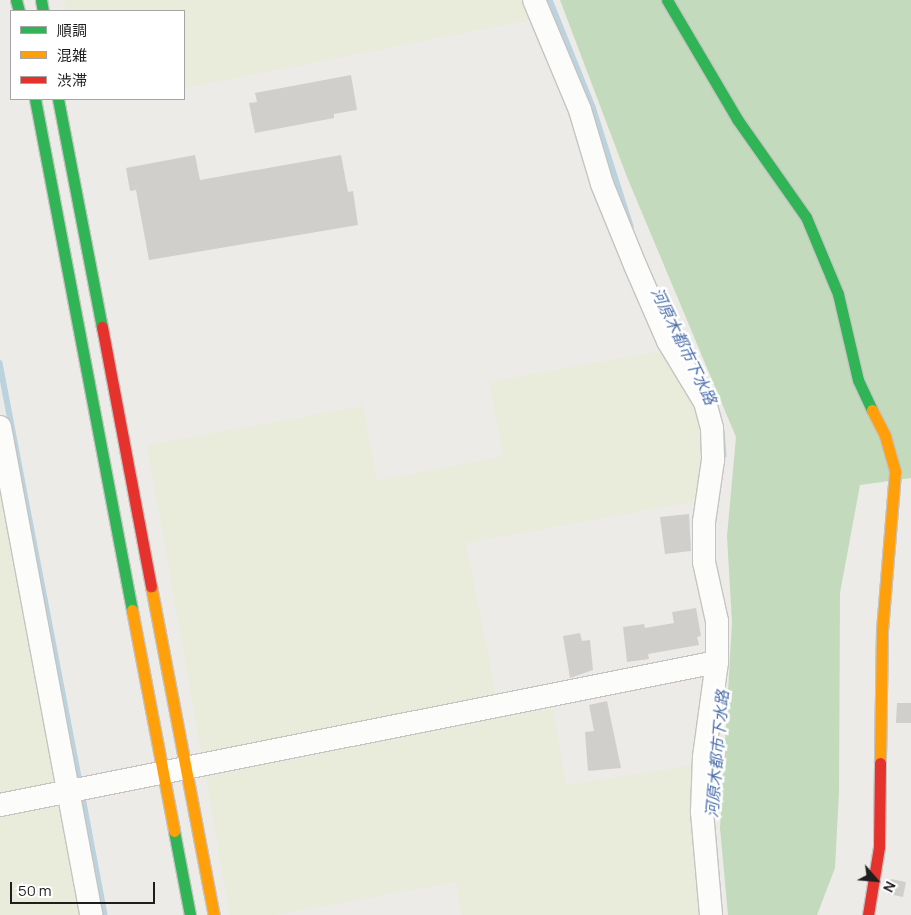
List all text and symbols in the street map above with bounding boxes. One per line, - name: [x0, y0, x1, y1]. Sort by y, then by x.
- legend: [10, 10, 185, 100]
- text: 順調: [57, 20, 87, 41]
- text: 混雑: [57, 45, 87, 66]
- text: 渋滞: [57, 70, 87, 91]
- water label: 河原木都市下水路: [647, 284, 721, 408]
- water label: 河原木都市下水路: [702, 689, 732, 819]
- north arrow: [851, 855, 901, 905]
- scale bar: [12, 872, 158, 904]
- text: N: [879, 878, 901, 896]
- text: 50 m: [18, 880, 52, 901]

